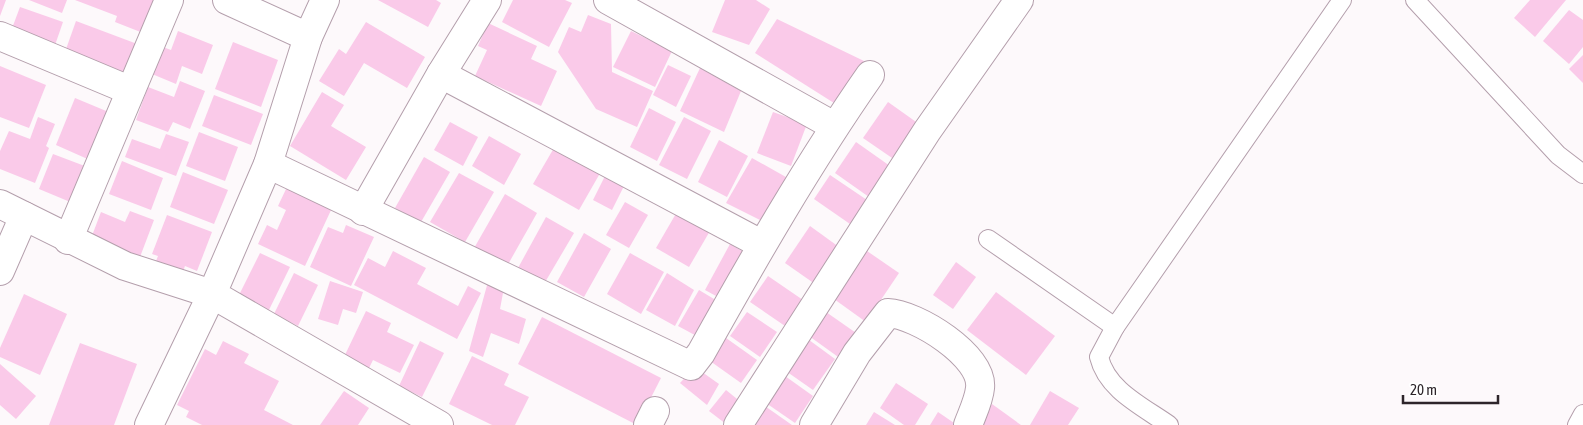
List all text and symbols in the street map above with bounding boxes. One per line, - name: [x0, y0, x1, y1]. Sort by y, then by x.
- scale bar: [1403, 372, 1498, 404]
- text: 20 m: [1410, 381, 1437, 398]

